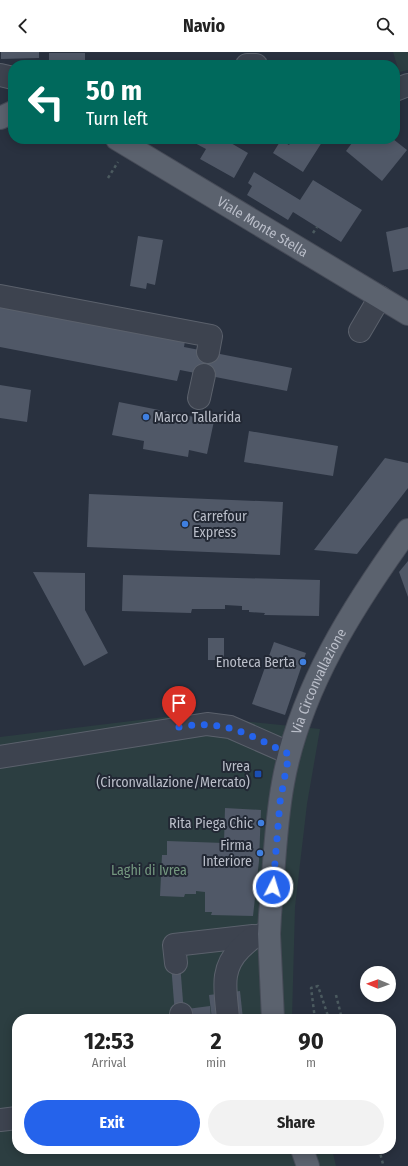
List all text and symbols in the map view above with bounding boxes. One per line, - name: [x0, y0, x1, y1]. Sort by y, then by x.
- icon: back: [12, 15, 34, 37]
- text: Navio: [183, 15, 225, 37]
- icon: search: [374, 15, 396, 37]
- text: 50 m: [86, 74, 142, 107]
- icon: left: [20, 76, 72, 128]
- text: Turn left: [86, 108, 148, 130]
- street label: Viale Monte Stella: [214, 193, 311, 261]
- place label: Marco Tallarida: [154, 409, 241, 426]
- marker: Marco Tallarida: [141, 412, 151, 422]
- place label: Carrefour Express: [193, 508, 247, 541]
- marker: Carrefour Express: [180, 519, 190, 529]
- street label: Via Circonvallazione: [288, 626, 350, 736]
- place label: Enoteca Berta: [216, 654, 295, 671]
- marker: Enoteca Berta: [298, 657, 308, 667]
- pin: [162, 686, 196, 727]
- icon: arrive: [168, 692, 190, 714]
- place label: Ivrea (Circonvallazione/Mercato): [96, 758, 250, 791]
- marker: Ivrea (Circonvallazione/Mercato): [253, 769, 263, 779]
- place label: Rita Piega Chic: [169, 815, 253, 832]
- marker: Rita Piega Chic: [256, 818, 266, 828]
- place label: Firma Interiore: [202, 837, 252, 870]
- marker: Firma Interiore: [255, 848, 265, 858]
- park label: Laghi di Ivrea: [111, 862, 187, 879]
- position arrow: [252, 866, 294, 908]
- north arrow: [360, 966, 396, 1002]
- map controls: [360, 966, 396, 1002]
- text: 12:53: [84, 1027, 134, 1055]
- text: 2: [211, 1027, 222, 1055]
- text: 90: [298, 1027, 324, 1055]
- text: Arrival: [92, 1055, 126, 1070]
- text: min: [206, 1055, 226, 1070]
- text: m: [306, 1055, 316, 1070]
- button: Exit: [24, 1100, 200, 1146]
- button: Share: [208, 1100, 384, 1146]

